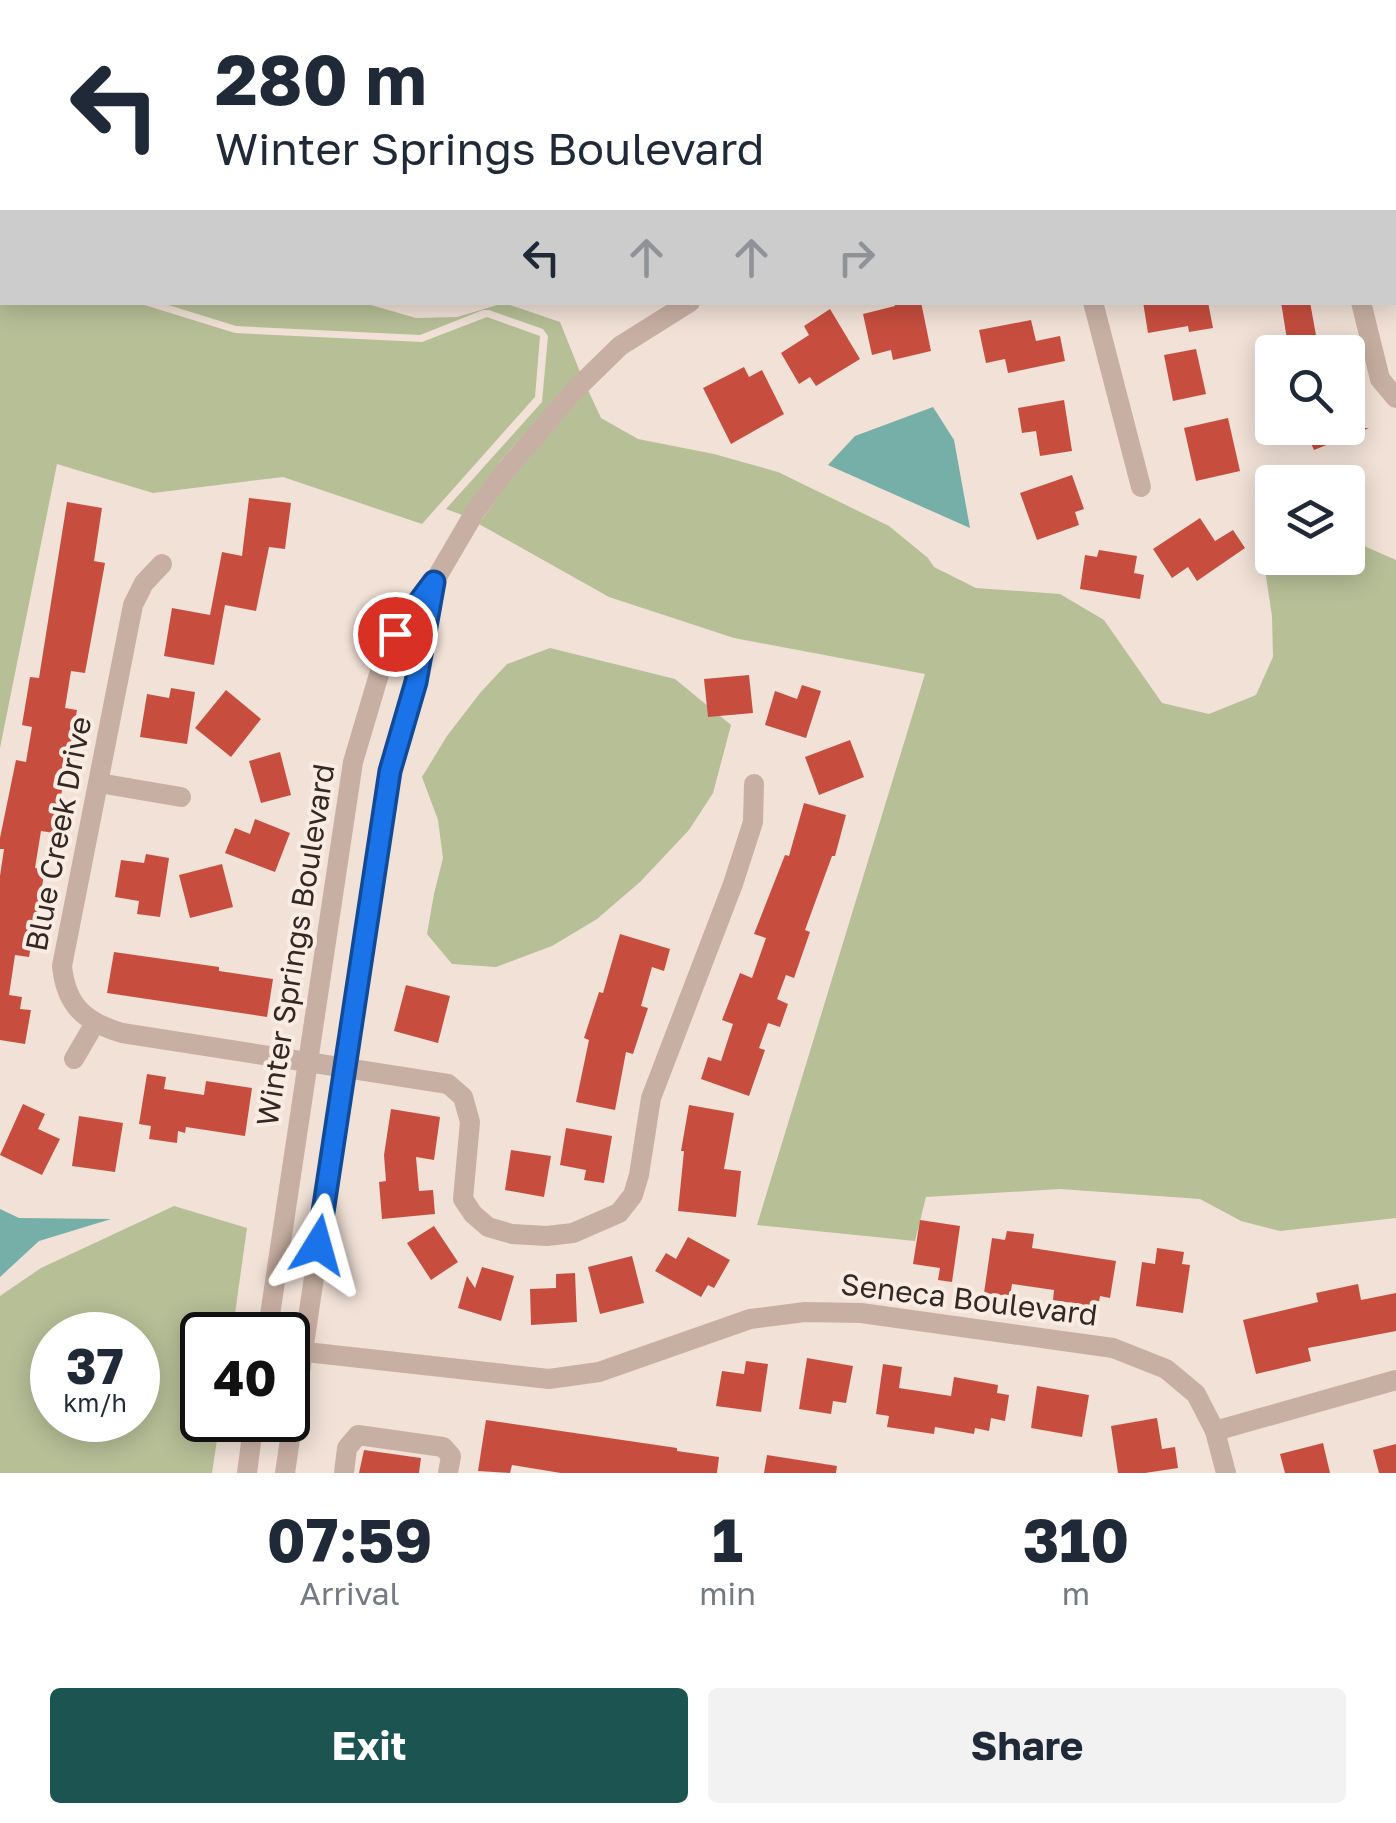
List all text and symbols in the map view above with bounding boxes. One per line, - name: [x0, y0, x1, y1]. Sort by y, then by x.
- text: 280 m: [215, 36, 427, 120]
- icon: left: [50, 40, 180, 170]
- text: Winter Springs Boulevard: [215, 121, 765, 175]
- icon: left: [514, 230, 569, 285]
- icon: ahead: [619, 230, 674, 285]
- icon: ahead: [724, 230, 779, 285]
- icon: right: [829, 230, 884, 285]
- map controls: [1255, 335, 1365, 575]
- button: search: [1255, 335, 1365, 445]
- button: layers: [1255, 465, 1365, 575]
- pin: [353, 592, 438, 677]
- icon: arrive: [368, 607, 423, 662]
- street label: Blue Creek Drive: [18, 713, 98, 954]
- street label: Winter Springs Boulevard: [249, 761, 341, 1129]
- position arrow: [266, 1193, 370, 1297]
- street label: Seneca Boulevard: [839, 1265, 1100, 1333]
- speed limit sign: 40: [180, 1312, 310, 1442]
- text: 37: [66, 1335, 124, 1395]
- text: km/h: [63, 1387, 127, 1418]
- text: 07:59: [267, 1503, 432, 1575]
- text: 1: [712, 1503, 743, 1575]
- text: 310: [1023, 1503, 1129, 1575]
- text: Arrival: [300, 1574, 400, 1612]
- text: min: [699, 1574, 756, 1612]
- text: m: [1062, 1574, 1090, 1612]
- button: Exit: [50, 1688, 688, 1803]
- button: Share: [708, 1688, 1346, 1803]

